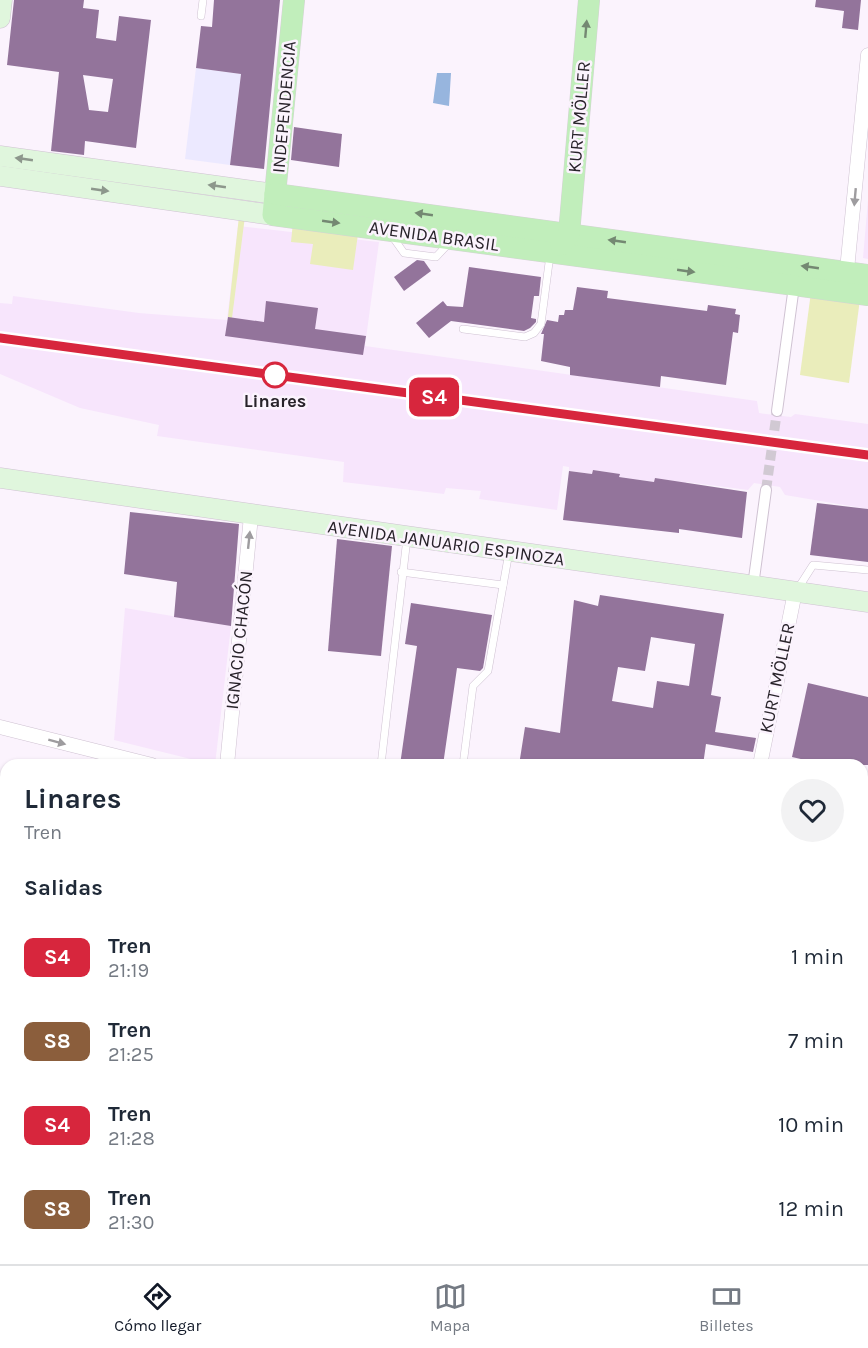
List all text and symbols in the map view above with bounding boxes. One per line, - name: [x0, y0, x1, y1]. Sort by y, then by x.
- one-way arrow: [581, 20, 591, 39]
- street label: INDEPENDENCIA: [267, 40, 301, 174]
- street label: KURT MÖLLER: [563, 60, 595, 174]
- one-way arrow: [15, 155, 34, 164]
- one-way arrow: [208, 181, 227, 191]
- one-way arrow: [90, 185, 109, 194]
- one-way arrow: [850, 187, 860, 206]
- one-way arrow: [414, 210, 433, 219]
- street label: AVENIDA BRASIL: [368, 216, 501, 256]
- one-way arrow: [322, 218, 341, 227]
- one-way arrow: [607, 236, 626, 245]
- one-way arrow: [800, 262, 819, 271]
- one-way arrow: [676, 266, 695, 275]
- marker: Linares: [262, 362, 288, 388]
- line badge: S4: [407, 378, 461, 416]
- text: S4: [421, 385, 447, 409]
- place label: Linares: [244, 390, 306, 412]
- street label: AVENIDA JANUARIO ESPINOZA: [326, 515, 566, 571]
- one-way arrow: [244, 530, 254, 549]
- street label: IGNACIO CHACÓN: [220, 569, 257, 711]
- street label: KURT MÖLLER: [755, 621, 799, 735]
- one-way arrow: [48, 738, 66, 747]
- button: heart: [781, 779, 844, 842]
- text: Linares: [24, 782, 121, 815]
- text: Tren: [24, 821, 62, 844]
- text: Salidas: [24, 875, 103, 901]
- text: Tren: [108, 933, 152, 959]
- text: 1 min: [791, 944, 844, 970]
- text: S4: [44, 945, 70, 969]
- text: 21:19: [108, 959, 149, 982]
- text: Tren: [108, 1017, 152, 1043]
- text: 7 min: [788, 1028, 844, 1054]
- text: S8: [44, 1029, 70, 1053]
- text: 21:25: [108, 1043, 154, 1066]
- text: Tren: [108, 1101, 152, 1127]
- text: 10 min: [778, 1112, 844, 1138]
- text: S4: [44, 1113, 70, 1137]
- text: 21:28: [108, 1127, 155, 1150]
- text: Tren: [108, 1185, 152, 1211]
- text: 12 min: [778, 1196, 844, 1222]
- text: S8: [44, 1197, 70, 1221]
- text: 21:30: [108, 1211, 155, 1234]
- tab: Cómo llegar: [114, 1280, 201, 1335]
- tab: Mapa: [430, 1280, 470, 1335]
- tab: Billetes: [699, 1280, 754, 1335]

